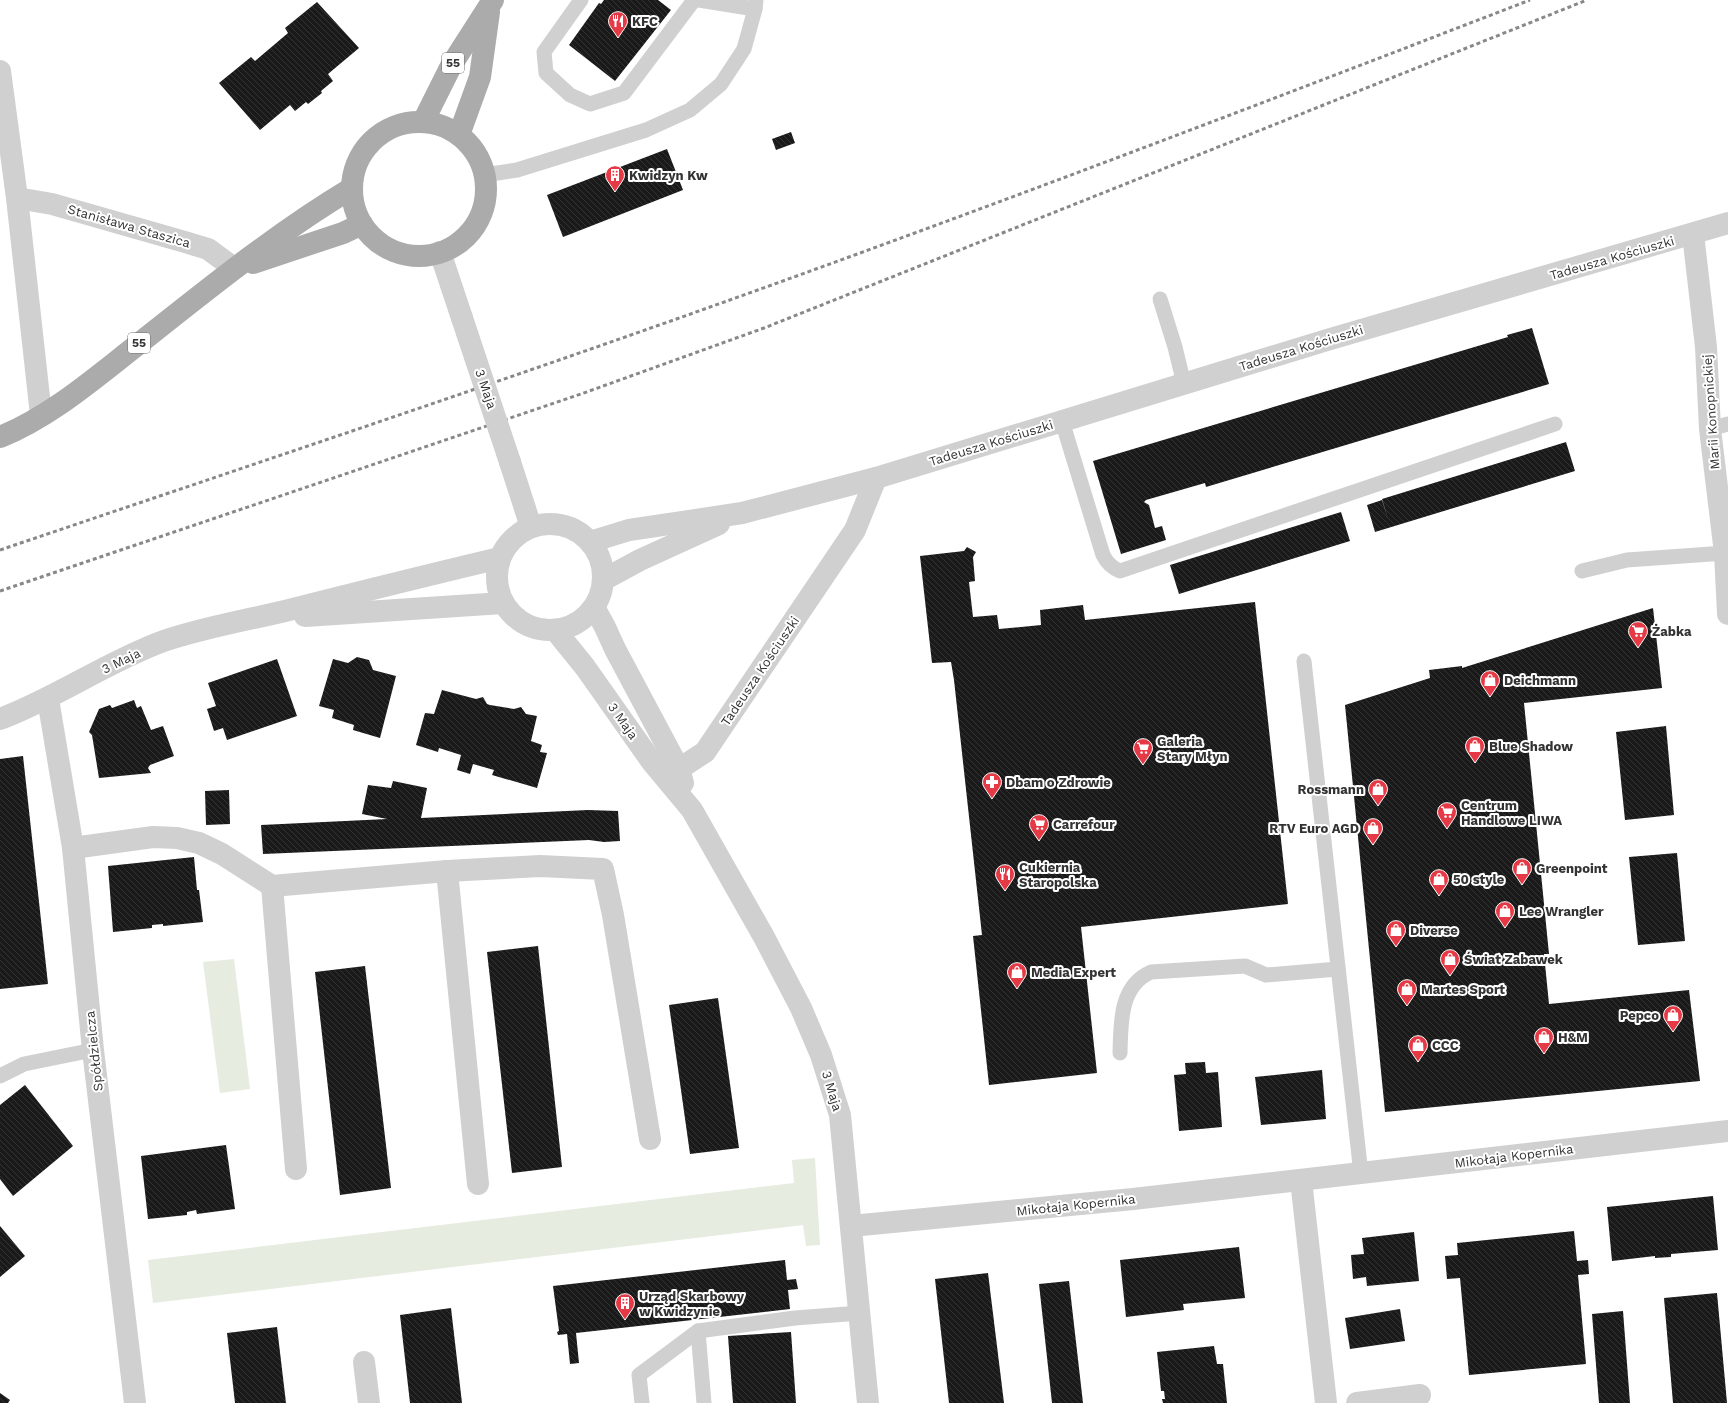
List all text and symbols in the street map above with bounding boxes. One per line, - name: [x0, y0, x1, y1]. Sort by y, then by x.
- restaurant icon: KFC: [607, 10, 629, 38]
- place label: KFC: [632, 14, 658, 29]
- road number: 55: [442, 53, 464, 73]
- building icon: Kwidzyn Kw: [604, 164, 626, 192]
- place label: Kwidzyn Kw: [629, 168, 708, 183]
- street label: Stanisława Staszica: [66, 201, 193, 251]
- street label: Tadeusza Kościuszki: [1548, 233, 1676, 283]
- street label: Tadeusza Kościuszki: [1237, 322, 1365, 374]
- road number: 55: [128, 333, 150, 353]
- street label: Marii Konopnickiej: [1699, 354, 1723, 470]
- street label: 3 Maja: [472, 367, 500, 412]
- street label: Tadeusza Kościuszki: [927, 417, 1055, 469]
- street label: Tadeusza Kościuszki: [718, 613, 802, 729]
- supermarket icon: Żabka: [1627, 620, 1649, 648]
- place label: Żabka: [1652, 623, 1692, 639]
- street label: 3 Maja: [99, 645, 143, 677]
- shop icon: Deichmann: [1479, 669, 1501, 697]
- place label: Deichmann: [1504, 673, 1576, 688]
- street label: 3 Maja: [605, 700, 641, 743]
- place label: Galeria Stary Młyn: [1157, 734, 1228, 764]
- shop icon: Blue Shadow: [1464, 735, 1486, 763]
- supermarket icon: Galeria Stary Młyn: [1132, 737, 1154, 765]
- place label: Blue Shadow: [1489, 739, 1573, 754]
- pharmacy icon: Dbam o Zdrowie: [981, 771, 1003, 799]
- place label: Dbam o Zdrowie: [1006, 775, 1111, 790]
- shop icon: Rossmann: [1367, 778, 1389, 806]
- place label: Rossmann: [1298, 782, 1364, 797]
- place label: Centrum Handlowe LIWA: [1461, 798, 1562, 828]
- supermarket icon: Centrum Handlowe LIWA: [1436, 801, 1458, 829]
- supermarket icon: Carrefour: [1028, 813, 1050, 841]
- place label: Carrefour: [1053, 817, 1115, 832]
- shop icon: RTV Euro AGD: [1362, 817, 1384, 845]
- place label: RTV Euro AGD: [1269, 821, 1359, 836]
- shop icon: Greenpoint: [1511, 857, 1533, 885]
- place label: Cukiernia Staropolska: [1019, 860, 1097, 890]
- place label: Greenpoint: [1536, 861, 1608, 876]
- restaurant icon: Cukiernia Staropolska: [994, 863, 1016, 891]
- shop icon: 50 style: [1428, 868, 1450, 896]
- place label: 50 style: [1453, 872, 1505, 887]
- shop icon: Lee Wrangler: [1494, 900, 1516, 928]
- place label: Lee Wrangler: [1519, 904, 1604, 919]
- shop icon: Diverse: [1385, 919, 1407, 947]
- place label: Diverse: [1410, 923, 1458, 938]
- shop icon: Świat Zabawek: [1439, 948, 1461, 976]
- place label: Świat Zabawek: [1464, 951, 1564, 967]
- shop icon: Media Expert: [1006, 961, 1028, 989]
- place label: Media Expert: [1031, 965, 1116, 980]
- shop icon: Martes Sport: [1396, 978, 1418, 1006]
- place label: Martes Sport: [1421, 982, 1505, 997]
- shop icon: Pepco: [1662, 1004, 1684, 1032]
- place label: Pepco: [1620, 1008, 1659, 1023]
- street label: Spółdzielcza: [82, 1009, 106, 1092]
- shop icon: H&M: [1533, 1026, 1555, 1054]
- place label: H&M: [1558, 1030, 1588, 1045]
- shop icon: CCC: [1407, 1034, 1429, 1062]
- place label: CCC: [1432, 1038, 1459, 1053]
- street label: 3 Maja: [819, 1069, 845, 1114]
- street label: Mikołaja Kopernika: [1454, 1141, 1575, 1171]
- street label: Mikołaja Kopernika: [1016, 1191, 1137, 1219]
- place label: Urząd Skarbowy w Kwidzynie: [639, 1289, 745, 1319]
- building icon: Urząd Skarbowy w Kwidzynie: [614, 1292, 636, 1320]

